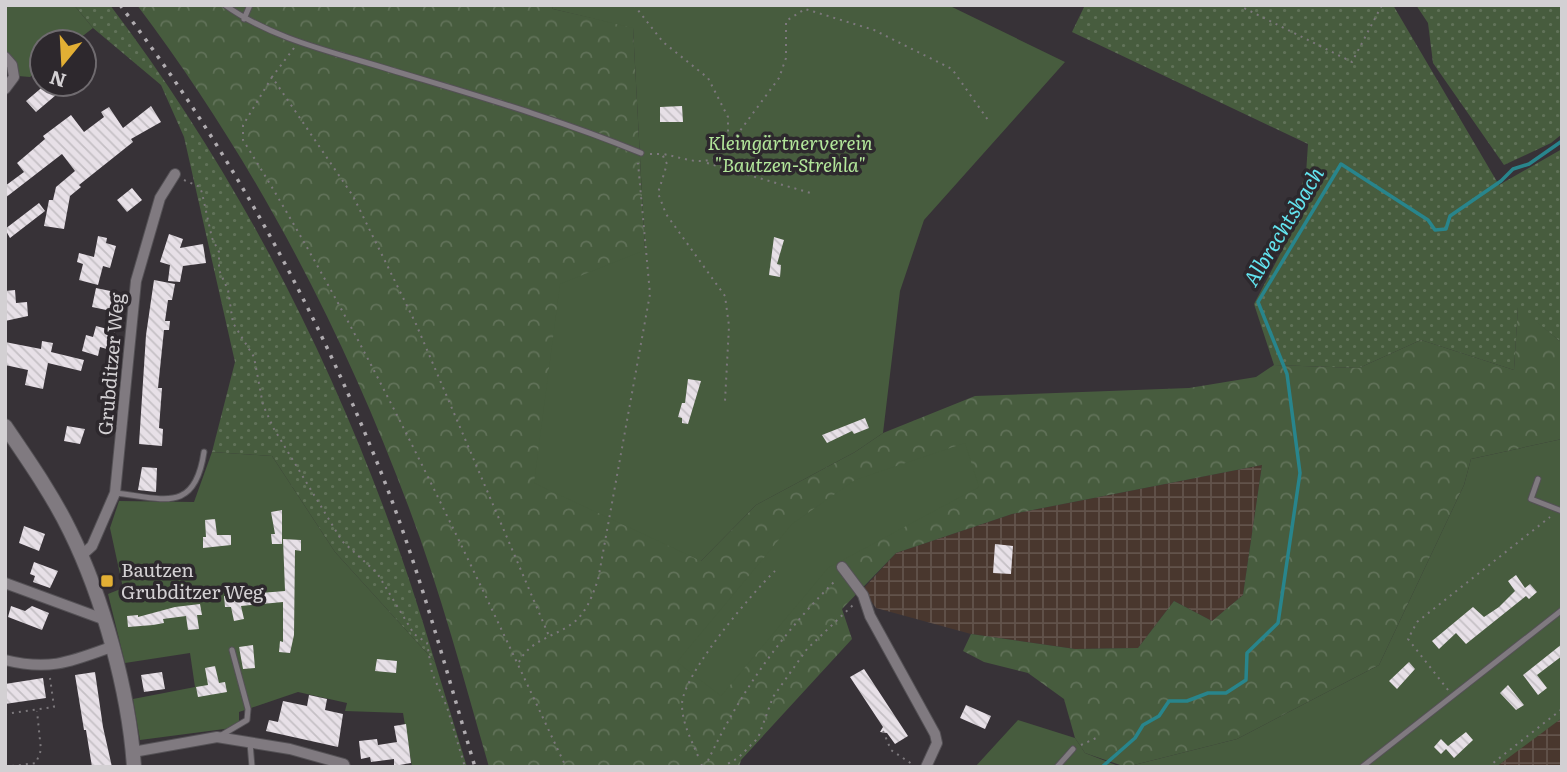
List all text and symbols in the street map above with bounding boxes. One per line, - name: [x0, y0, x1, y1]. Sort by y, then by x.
- north arrow: [28, 28, 98, 98]
- text: N: [45, 64, 69, 96]
- park label: Kleingärtnerverein "Bautzen-Strehla": [707, 128, 873, 178]
- water label: Albrechtsbach: [1234, 159, 1330, 291]
- street label: Grubditzer Weg: [90, 291, 130, 436]
- place label: Bautzen Grubditzer Weg: [121, 555, 264, 605]
- marker: Bautzen Grubditzer Weg: [99, 573, 115, 589]

